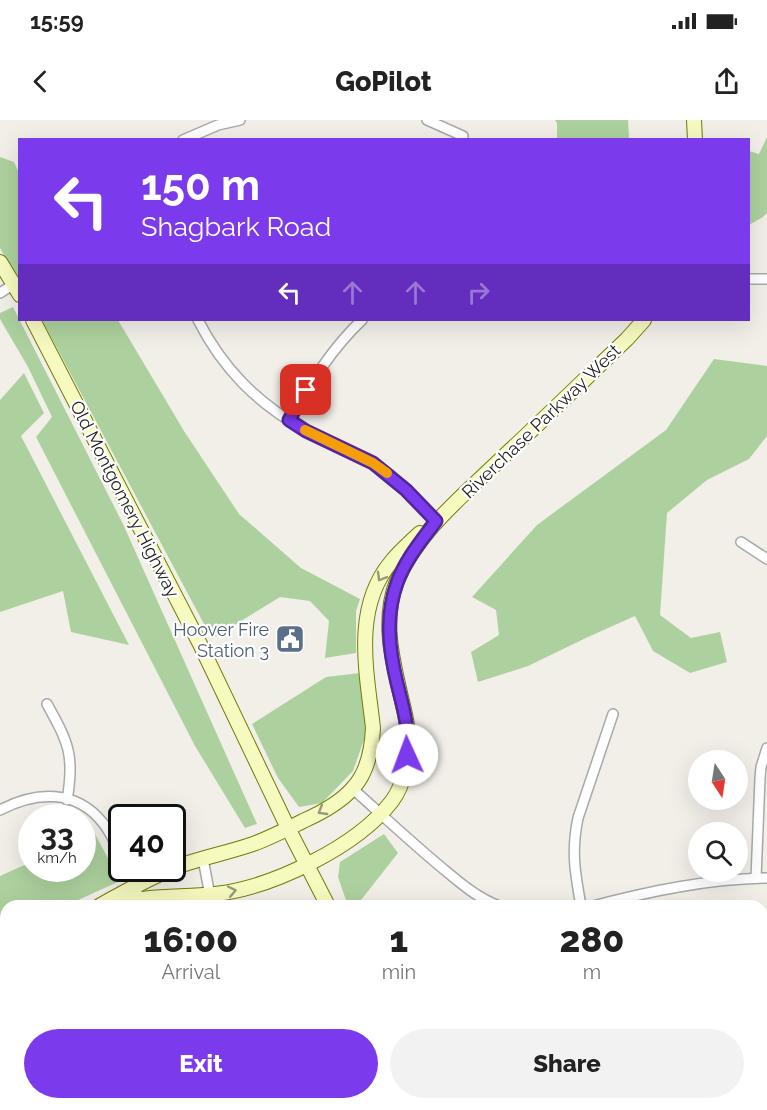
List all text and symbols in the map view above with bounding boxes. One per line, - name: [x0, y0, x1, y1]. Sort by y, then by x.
- text: 15:59: [30, 8, 84, 34]
- icon: back: [24, 65, 57, 98]
- icon: share: [710, 65, 743, 98]
- text: GoPilot: [335, 66, 432, 97]
- text: 150 m: [141, 161, 260, 210]
- icon: left: [42, 162, 120, 240]
- text: Shagbark Road: [141, 211, 331, 242]
- icon: left: [273, 276, 306, 309]
- icon: ahead: [336, 276, 369, 309]
- icon: ahead: [399, 276, 432, 309]
- icon: right: [462, 276, 495, 309]
- street label: Riverchase Parkway West: [457, 340, 625, 502]
- pin: [280, 364, 331, 415]
- icon: arrive: [289, 373, 322, 406]
- street label: Old Montgomery Highway: [66, 397, 184, 601]
- one-way arrow: [377, 571, 389, 581]
- place label: Hoover Fire Station 3: [173, 619, 269, 661]
- public building icon: Hoover Fire Station 3: [274, 623, 306, 655]
- position arrow: [375, 723, 439, 787]
- north arrow: [688, 750, 748, 810]
- map controls: [688, 750, 748, 882]
- speed limit sign: 40: [108, 804, 186, 882]
- one-way arrow: [318, 804, 328, 816]
- text: 33: [40, 818, 74, 853]
- button: search: [688, 822, 748, 882]
- text: km/h: [37, 849, 77, 867]
- one-way arrow: [227, 885, 237, 898]
- text: 16:00: [144, 918, 238, 960]
- text: 1: [390, 918, 408, 960]
- text: 280: [560, 918, 624, 960]
- text: Arrival: [162, 960, 220, 984]
- text: min: [382, 960, 416, 984]
- text: m: [583, 960, 601, 984]
- button: Exit: [24, 1029, 378, 1098]
- button: Share: [390, 1029, 744, 1098]

